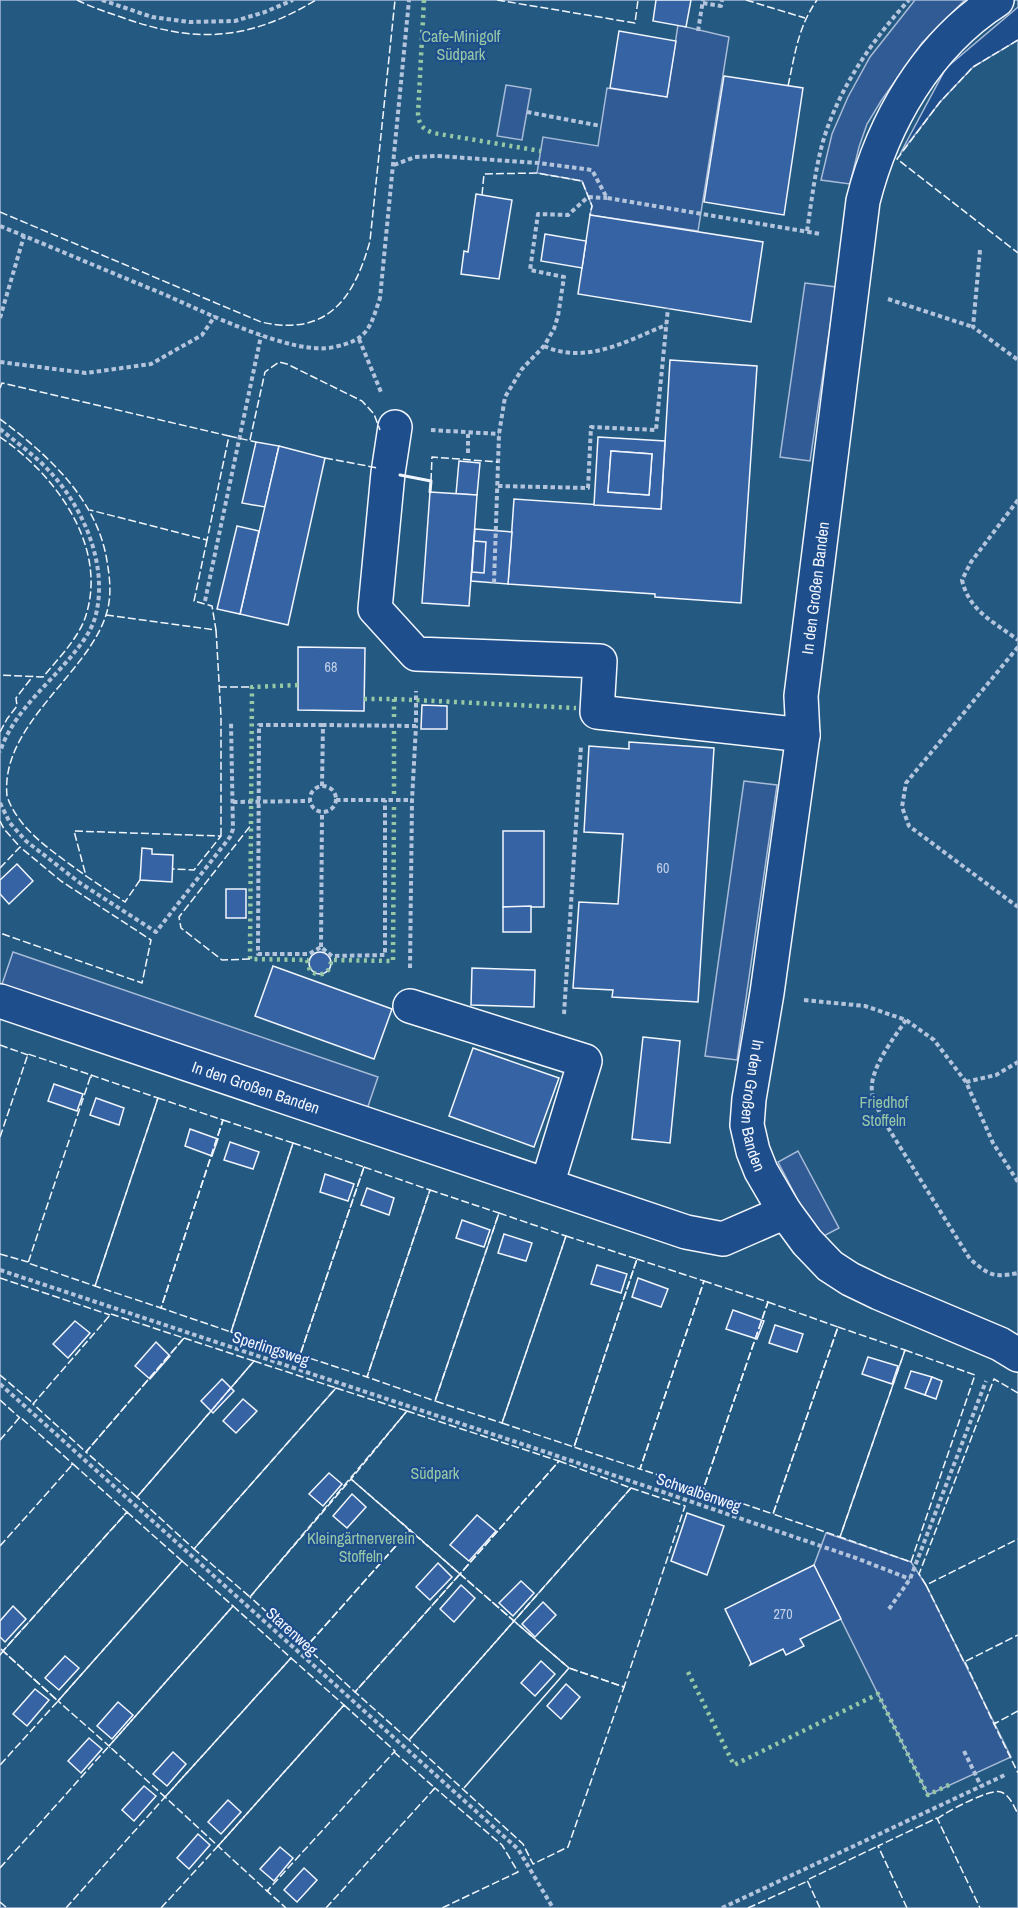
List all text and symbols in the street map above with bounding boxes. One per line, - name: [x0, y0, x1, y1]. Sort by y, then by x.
- park label: Cafe-Minigolf Südpark: [422, 25, 501, 65]
- street label: In den Großen Banden: [796, 520, 834, 656]
- house number: 68: [325, 658, 337, 676]
- house number: 60: [657, 859, 669, 877]
- street label: In den Großen Banden: [736, 1038, 771, 1175]
- street label: In den Großen Banden: [189, 1055, 323, 1119]
- park label: Friedhof Stoffeln: [860, 1091, 909, 1131]
- street label: Sperlingsweg: [230, 1325, 313, 1371]
- park label: Südpark: [411, 1462, 460, 1484]
- street label: Schwalbenweg: [654, 1467, 745, 1517]
- park label: Kleingärtnerverein Stoffeln: [307, 1527, 415, 1567]
- street label: Starenweg: [261, 1602, 323, 1661]
- house number: 270: [773, 1605, 793, 1623]

